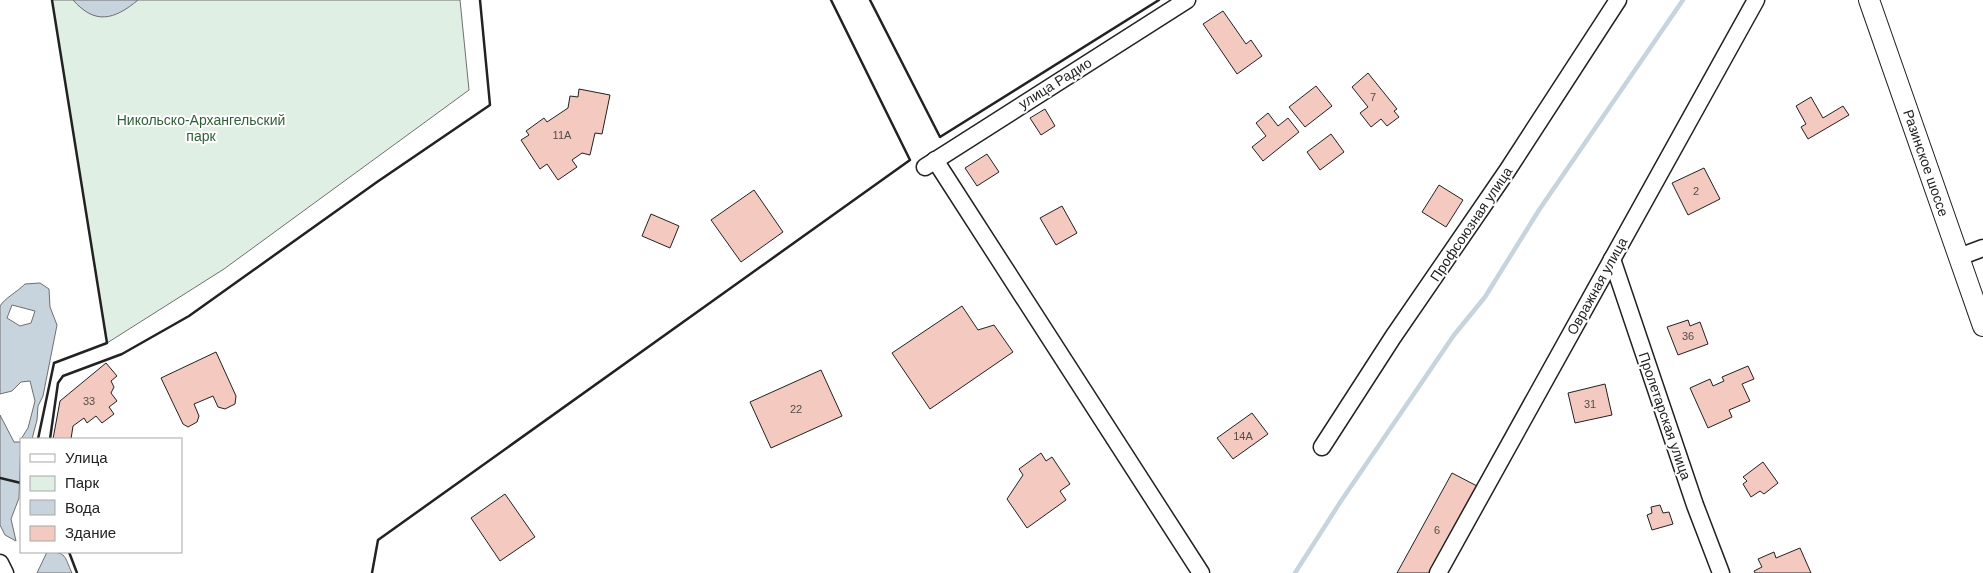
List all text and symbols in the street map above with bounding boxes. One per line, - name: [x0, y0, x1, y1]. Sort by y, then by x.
- street label: улица Радио: [1016, 54, 1095, 112]
- house number: 7: [1370, 91, 1376, 103]
- street label: Разинское шоссе: [1900, 107, 1952, 219]
- park label: Никольско-Архангельский парк: [117, 112, 285, 144]
- house number: 11А: [553, 129, 572, 141]
- street label: Профсоюзная улица: [1427, 164, 1515, 284]
- house number: 2: [1693, 185, 1699, 197]
- street label: Овражная улица: [1564, 234, 1630, 337]
- house number: 36: [1682, 330, 1694, 342]
- street label: Пролетарская улица: [1636, 350, 1694, 482]
- house number: 33: [83, 395, 95, 407]
- house number: 31: [1584, 398, 1596, 410]
- house number: 22: [790, 403, 802, 415]
- house number: 14А: [1233, 430, 1253, 442]
- legend: [20, 438, 182, 553]
- text: Улица: [65, 449, 108, 466]
- text: Парк: [65, 474, 99, 491]
- text: Вода: [65, 499, 101, 516]
- text: Здание: [65, 524, 116, 541]
- house number: 6: [1434, 524, 1440, 536]

